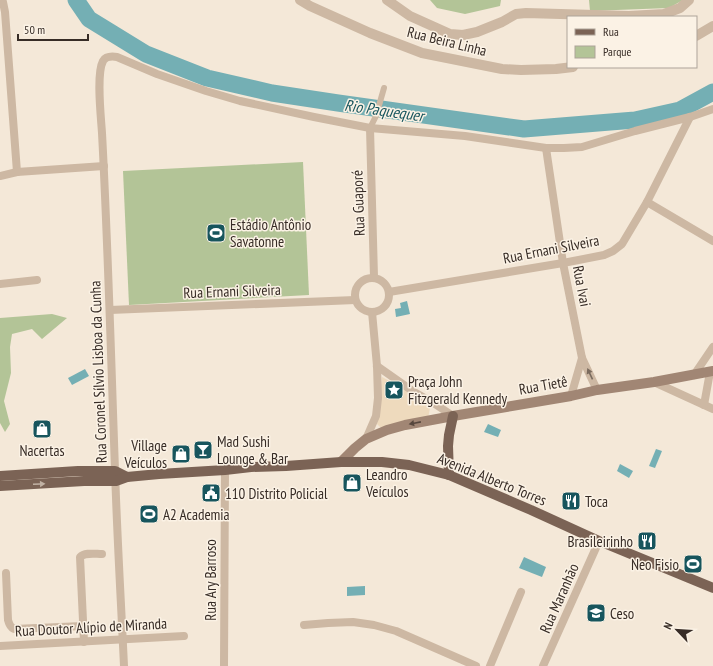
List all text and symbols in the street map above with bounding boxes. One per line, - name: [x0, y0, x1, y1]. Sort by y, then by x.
- scale bar: [18, 16, 88, 42]
- legend: [567, 16, 697, 68]
- text: 50 m: [24, 22, 45, 37]
- street label: Rua Beira Linha: [405, 22, 489, 60]
- text: Rua: [603, 24, 619, 39]
- text: Parque: [603, 44, 632, 59]
- water label: Rio Paquequer: [343, 95, 428, 126]
- street label: Rua Guaporé: [347, 170, 369, 236]
- place label: Estádio Antônio Savatonne: [230, 215, 311, 251]
- sports icon: Estádio Antônio Savatonne: [205, 222, 227, 244]
- street label: Rua Ernani Silveira: [501, 230, 601, 268]
- street label: Rua Ivai: [569, 264, 595, 308]
- street label: Rua Coronel Sílvio Lisboa da Cunha: [85, 280, 111, 464]
- street label: Rua Ernani Silveira: [183, 280, 281, 302]
- one-way arrow: [586, 368, 593, 380]
- street label: Rua Tietê: [517, 371, 569, 399]
- place label: Praça John Fitzgerald Kennedy: [408, 372, 508, 408]
- place icon: Praça John Fitzgerald Kennedy: [383, 379, 405, 401]
- shop icon: Nacertas: [31, 418, 53, 440]
- one-way arrow: [408, 420, 421, 426]
- place label: Mad Sushi Lounge & Bar: [217, 432, 289, 468]
- place label: Village Veículos: [123, 436, 167, 472]
- bar icon: Mad Sushi Lounge & Bar: [192, 439, 214, 461]
- place label: Nacertas: [19, 441, 65, 460]
- shop icon: Village Veículos: [170, 443, 192, 465]
- street label: Avenida Alberto Torres: [435, 448, 549, 510]
- place label: Leandro Veículos: [365, 465, 409, 501]
- shop icon: Leandro Veículos: [341, 472, 363, 494]
- one-way arrow: [33, 480, 45, 487]
- public building icon: 110 Distrito Policial: [200, 482, 222, 504]
- place label: 110 Distrito Policial: [225, 484, 328, 503]
- restaurant icon: Toca: [560, 490, 582, 512]
- place label: Toca: [585, 492, 608, 511]
- sports icon: A2 Academia: [138, 503, 160, 525]
- place label: A2 Academia: [163, 505, 230, 524]
- restaurant icon: Brasileirinho: [636, 530, 658, 552]
- place label: Brasileirinho: [568, 532, 633, 551]
- street label: Rua Ary Barroso: [201, 539, 220, 621]
- sports icon: Neo Fisio: [682, 553, 704, 575]
- place label: Neo Fisio: [631, 555, 679, 574]
- street label: Rua Maranhão: [535, 560, 583, 636]
- school or university icon: Ceso: [585, 602, 607, 624]
- place label: Ceso: [610, 604, 634, 623]
- north arrow: [657, 610, 697, 650]
- street label: Rua Doutor Alípio de Miranda: [14, 614, 168, 640]
- text: N: [660, 620, 676, 631]

